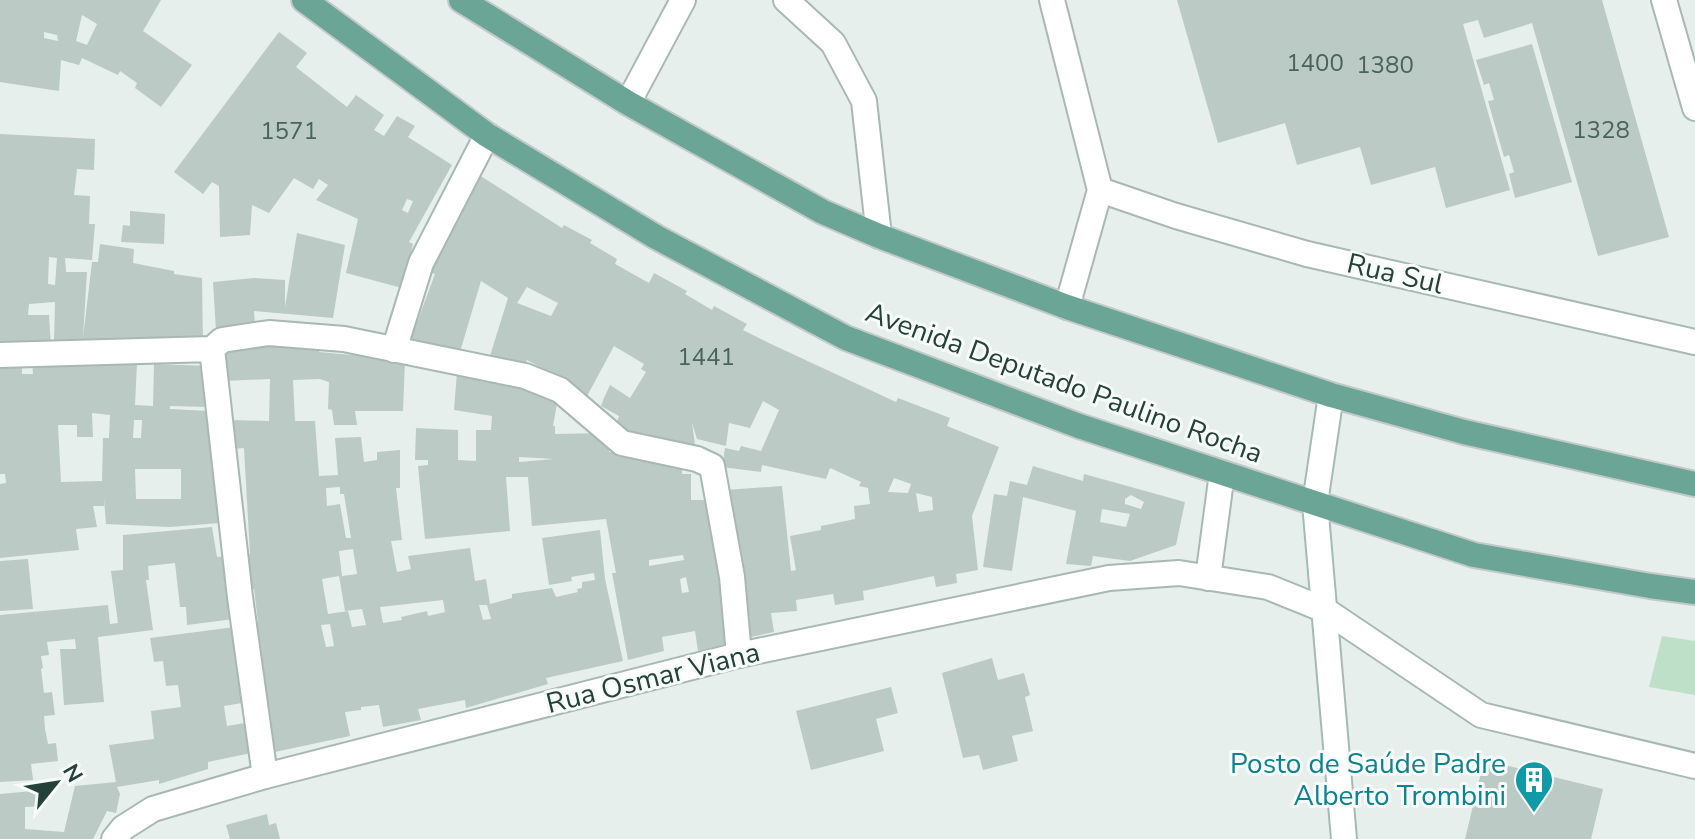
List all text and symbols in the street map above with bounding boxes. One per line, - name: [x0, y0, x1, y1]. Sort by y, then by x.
- house number: 1400: [1286, 47, 1344, 79]
- house number: 1380: [1356, 49, 1414, 81]
- house number: 1328: [1572, 114, 1630, 146]
- house number: 1571: [260, 115, 318, 147]
- street label: Rua Sul: [1343, 244, 1448, 304]
- street label: Avenida Deputado Paulino Rocha: [860, 293, 1268, 473]
- house number: 1441: [677, 341, 735, 373]
- street label: Rua Osmar Viana: [542, 633, 764, 723]
- north arrow: [16, 743, 96, 823]
- place label: Posto de Saúde Padre Alberto Trombini: [1230, 745, 1506, 815]
- text: N: [55, 759, 90, 788]
- building icon: Posto de Saúde Padre Alberto Trombini: [1513, 759, 1555, 814]

